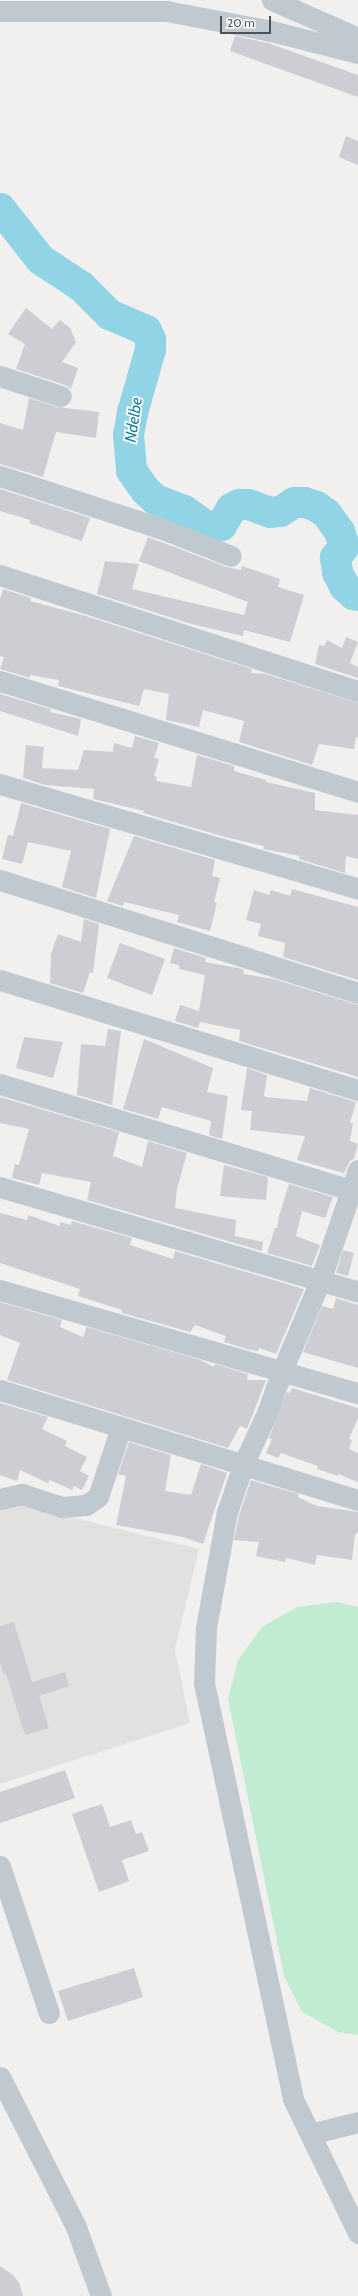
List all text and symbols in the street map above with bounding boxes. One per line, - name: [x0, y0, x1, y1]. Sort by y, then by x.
- scale bar: [222, 8, 273, 34]
- text: 20 m: [227, 15, 255, 30]
- water label: Ndelbe: [121, 396, 147, 444]

